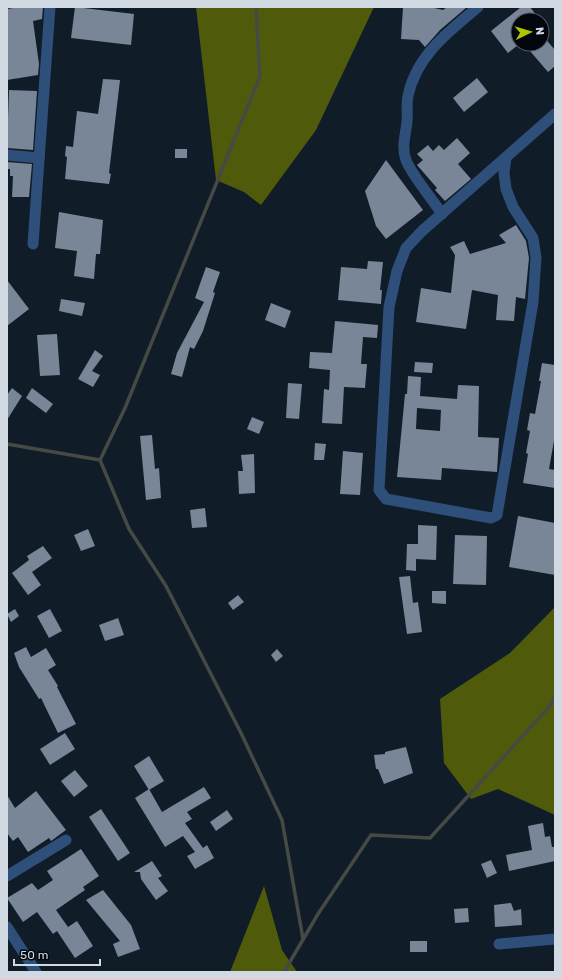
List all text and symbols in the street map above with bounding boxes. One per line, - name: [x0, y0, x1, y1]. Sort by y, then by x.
- north arrow: [510, 12, 550, 52]
- text: N: [533, 27, 546, 36]
- scale bar: [14, 941, 100, 967]
- text: 50 m: [20, 948, 48, 962]

